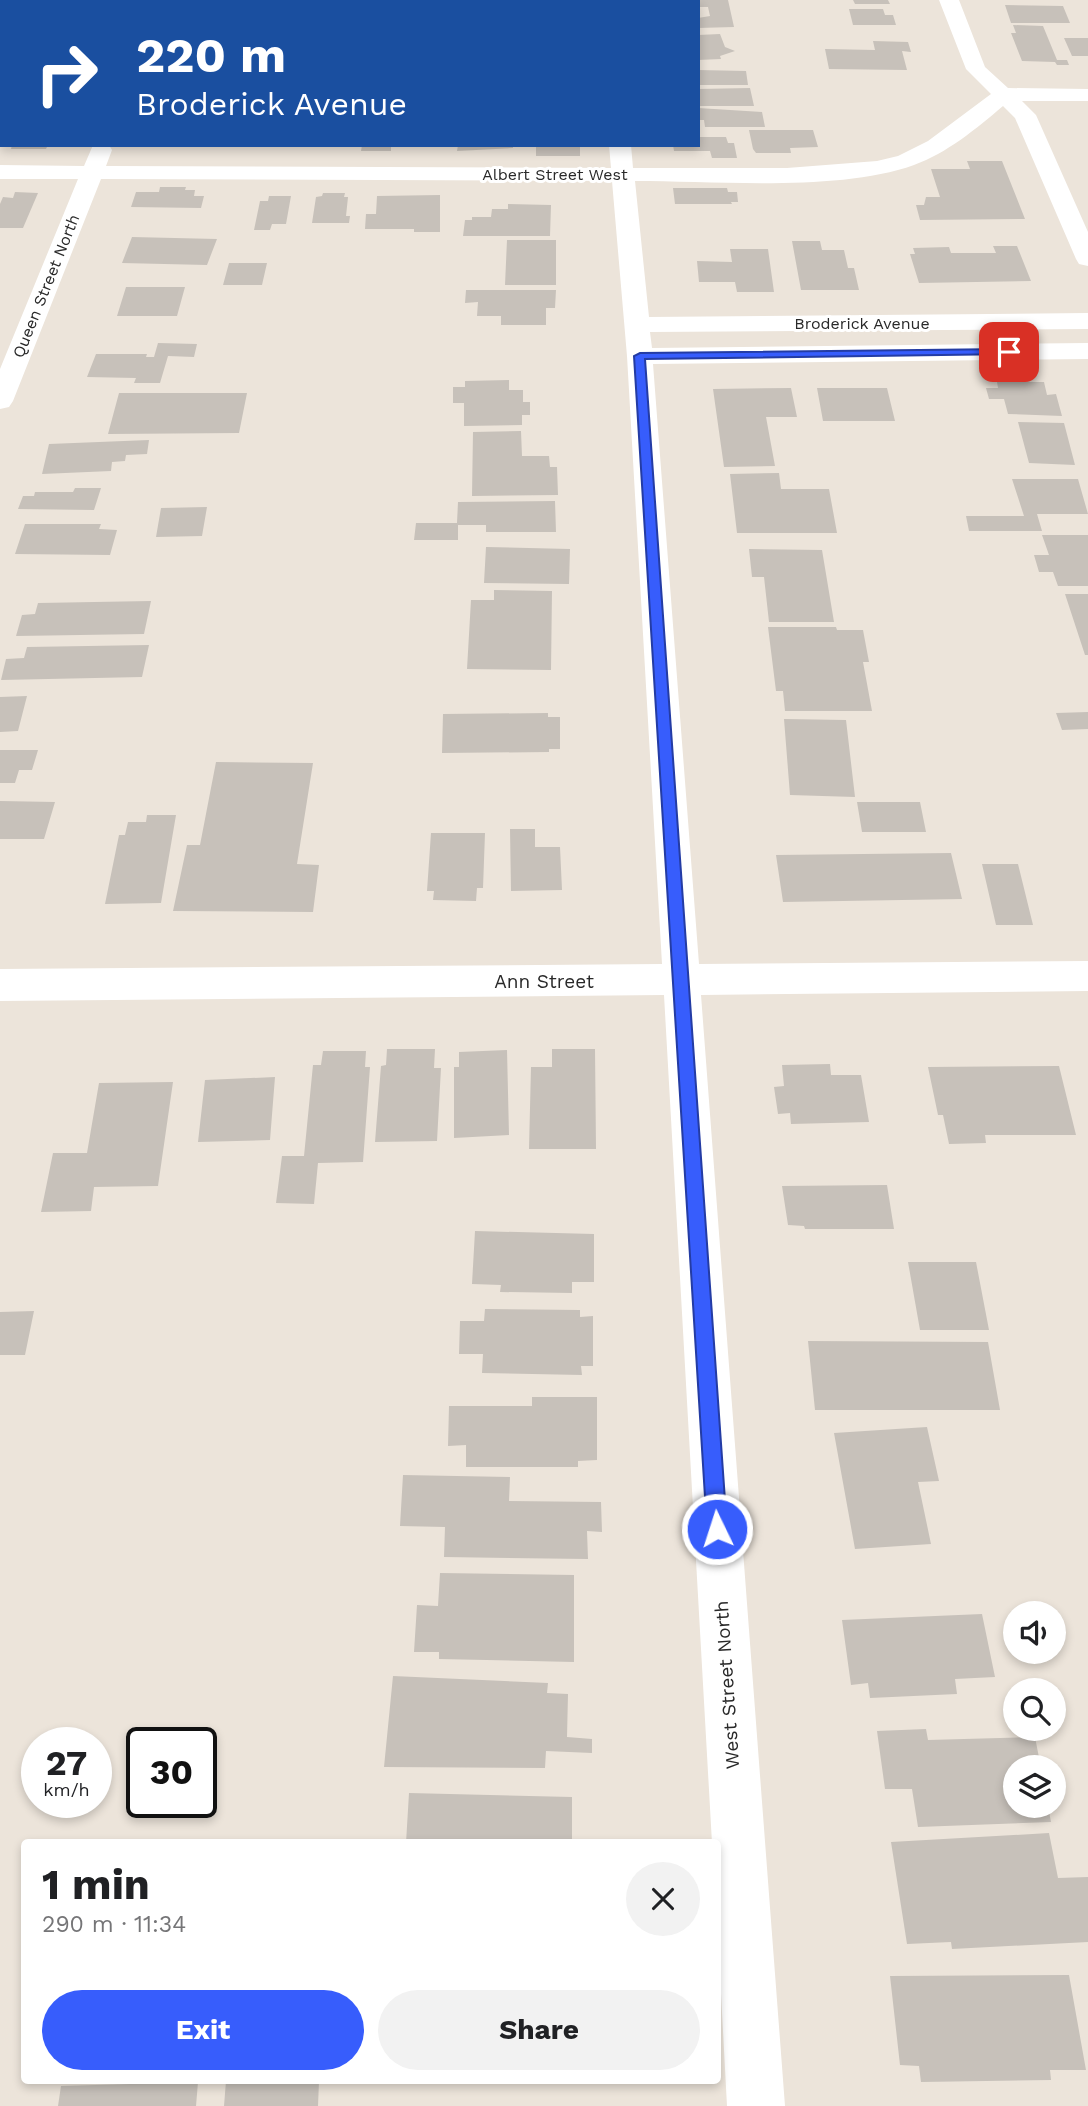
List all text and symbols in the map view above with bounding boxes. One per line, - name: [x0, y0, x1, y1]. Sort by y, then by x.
- text: 220 m: [136, 26, 286, 84]
- icon: right: [21, 28, 112, 119]
- text: Broderick Avenue: [136, 85, 407, 123]
- street label: Albert Street West: [482, 165, 628, 184]
- street label: Queen Street North: [9, 211, 83, 361]
- street label: Broderick Avenue: [794, 314, 930, 333]
- pin: [979, 322, 1039, 382]
- icon: arrive: [990, 333, 1028, 371]
- street label: Ann Street: [494, 970, 594, 993]
- position arrow: [680, 1492, 754, 1566]
- street label: West Street North: [710, 1600, 744, 1770]
- map controls: [1003, 1601, 1066, 1818]
- button: sound: [1003, 1601, 1066, 1664]
- button: search: [1003, 1678, 1066, 1741]
- speed limit sign: 30: [126, 1727, 217, 1818]
- text: 27: [46, 1742, 87, 1784]
- button: layers: [1003, 1755, 1066, 1818]
- text: km/h: [43, 1779, 90, 1800]
- text: 1 min: [42, 1860, 150, 1909]
- button: close: [626, 1862, 700, 1936]
- text: 290 m · 11:34: [42, 1911, 186, 1938]
- button: Exit: [42, 1990, 364, 2070]
- button: Share: [378, 1990, 700, 2070]

